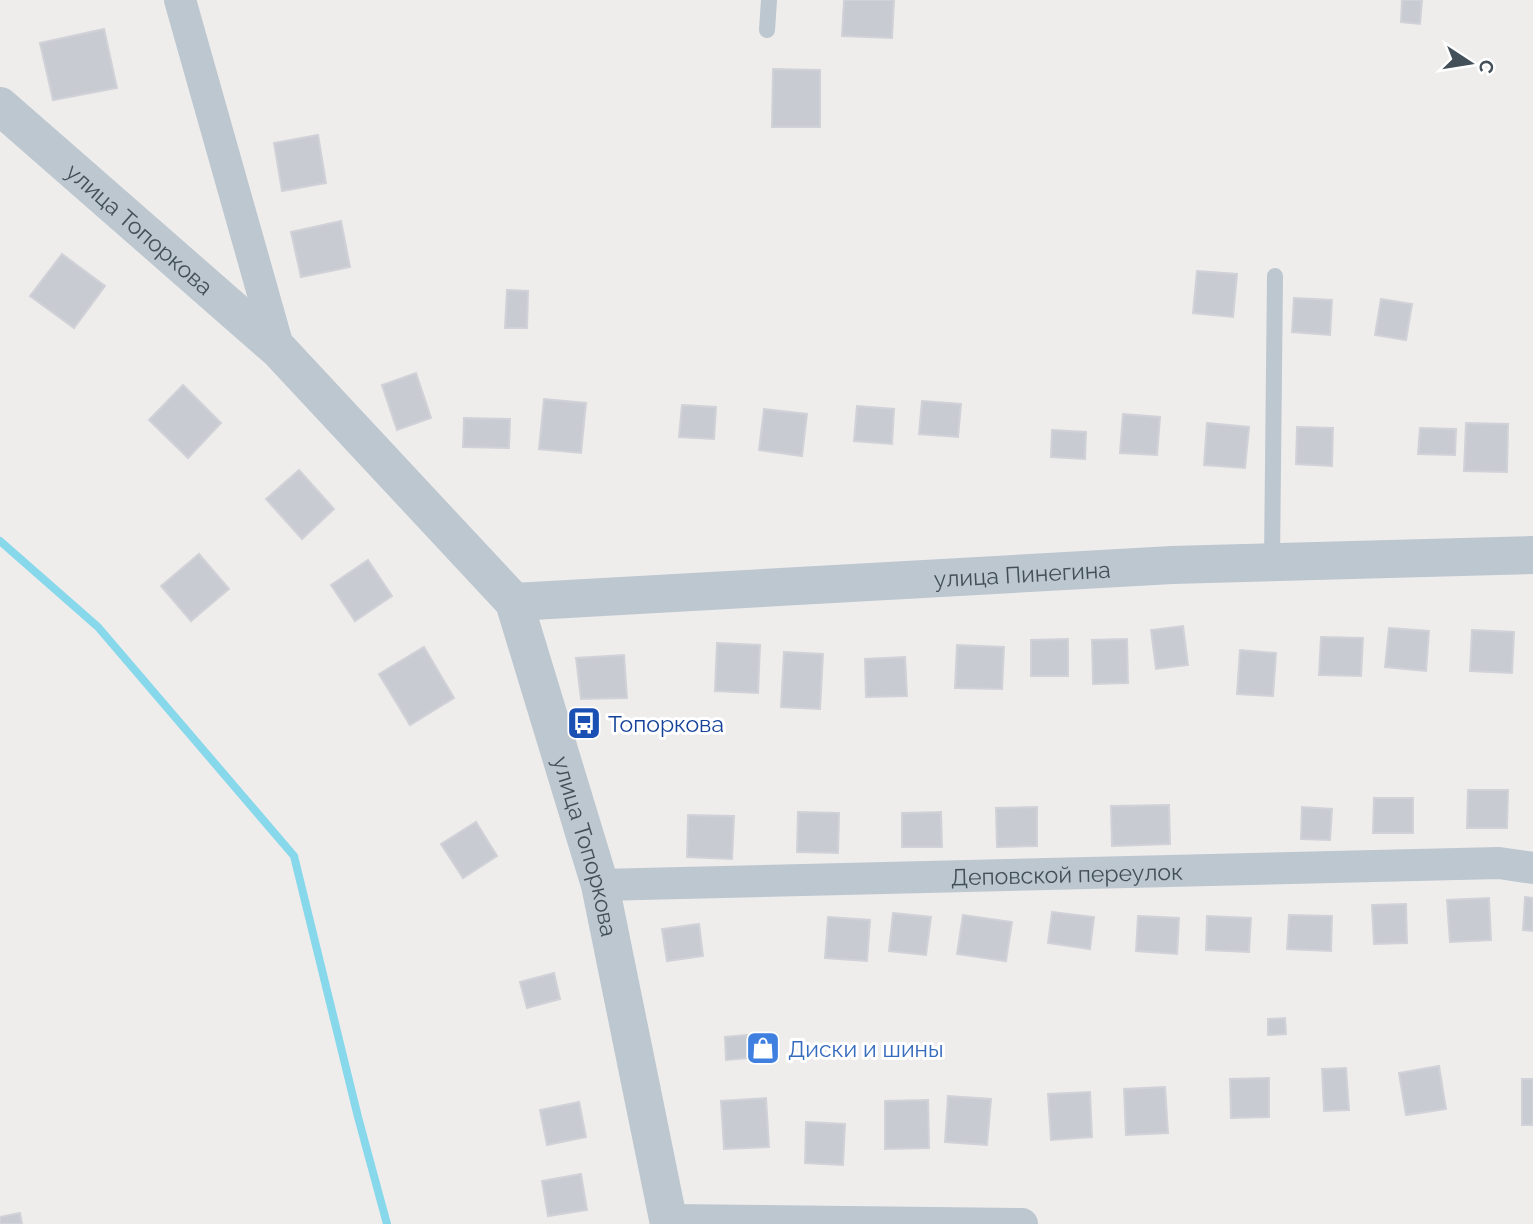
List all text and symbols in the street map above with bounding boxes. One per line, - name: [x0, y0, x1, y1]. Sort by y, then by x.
- north arrow: [1435, 28, 1505, 98]
- text: С: [1475, 58, 1499, 75]
- street label: улица Топоркова: [61, 157, 219, 300]
- street label: улица Пинегина: [933, 555, 1111, 592]
- bus stop icon: Топоркова: [565, 704, 603, 742]
- place label: Топоркова: [608, 710, 724, 737]
- street label: улица Топоркова: [548, 753, 624, 939]
- street label: Деповской переулок: [950, 857, 1183, 890]
- shop icon: Диски и шины: [744, 1029, 782, 1067]
- place label: Диски и шины: [788, 1035, 944, 1062]

